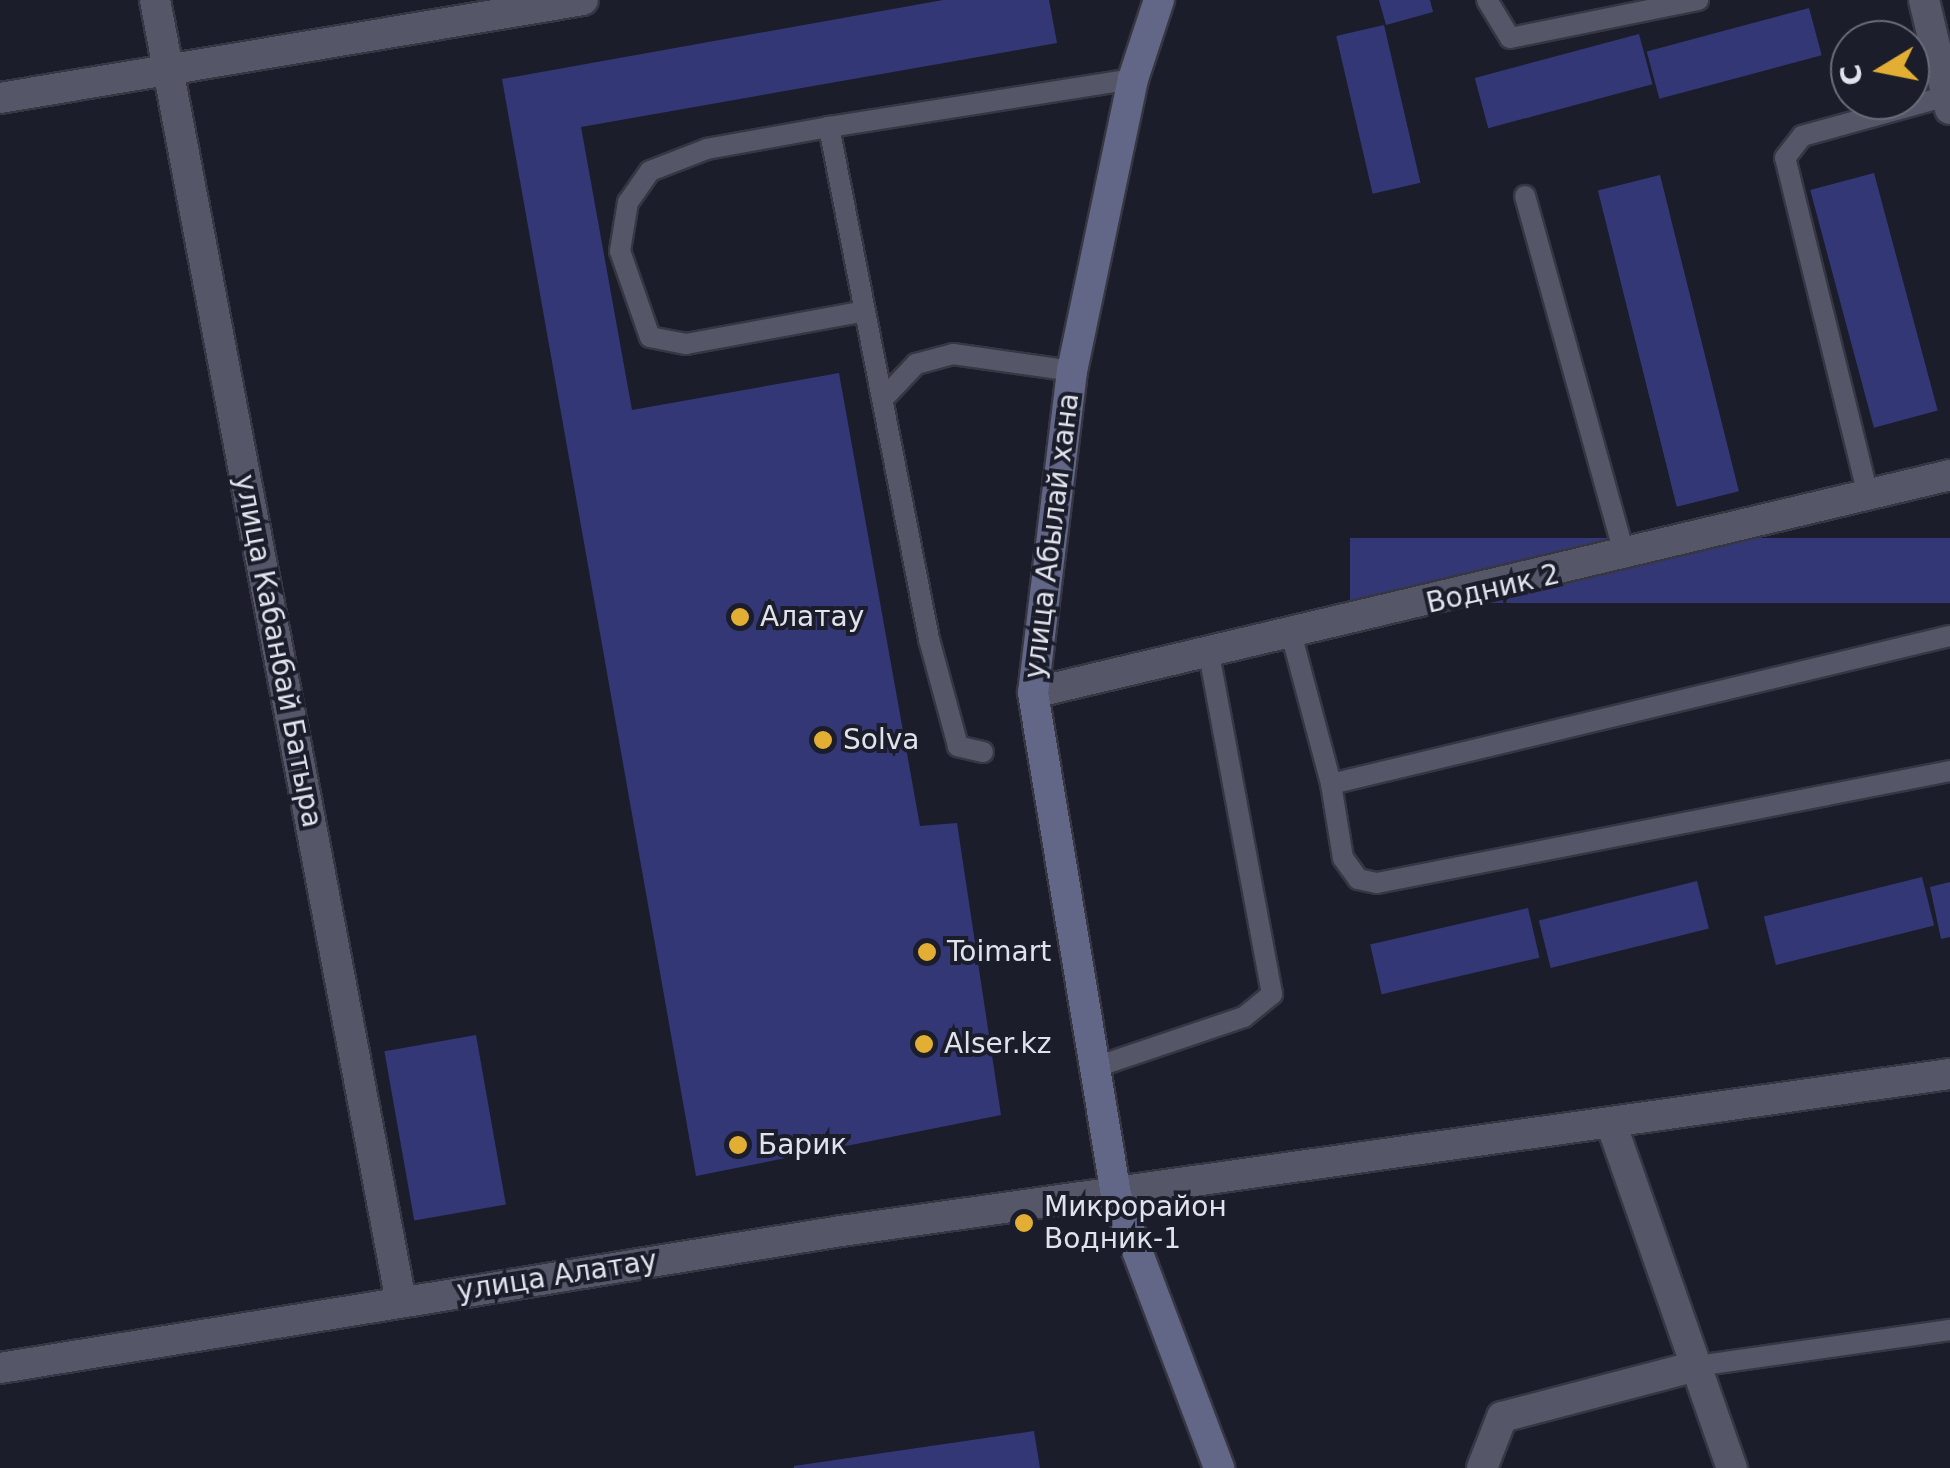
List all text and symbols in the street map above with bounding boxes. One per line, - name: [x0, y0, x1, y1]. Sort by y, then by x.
- north arrow: [1830, 20, 1930, 120]
- text: С: [1834, 62, 1870, 88]
- street label: улица Абылай хана: [1018, 391, 1086, 681]
- street label: улица Кабанбай Батыра: [227, 472, 329, 830]
- street label: Водник 2: [1423, 557, 1563, 621]
- place label: Алатау: [760, 600, 864, 634]
- marker: Алатау: [729, 606, 751, 628]
- place label: Solva: [843, 723, 919, 757]
- marker: Solva: [812, 729, 834, 751]
- place label: Toimart: [947, 935, 1051, 969]
- marker: Toimart: [916, 941, 938, 963]
- place label: Alser.kz: [944, 1027, 1052, 1061]
- marker: Alser.kz: [913, 1033, 935, 1055]
- place label: Барик: [758, 1128, 847, 1162]
- marker: Барик: [727, 1134, 749, 1156]
- place label: Микрорайон Водник-1: [1044, 1190, 1227, 1256]
- marker: Микрорайон Водник-1: [1013, 1212, 1035, 1234]
- street label: улица Алатау: [455, 1244, 659, 1308]

